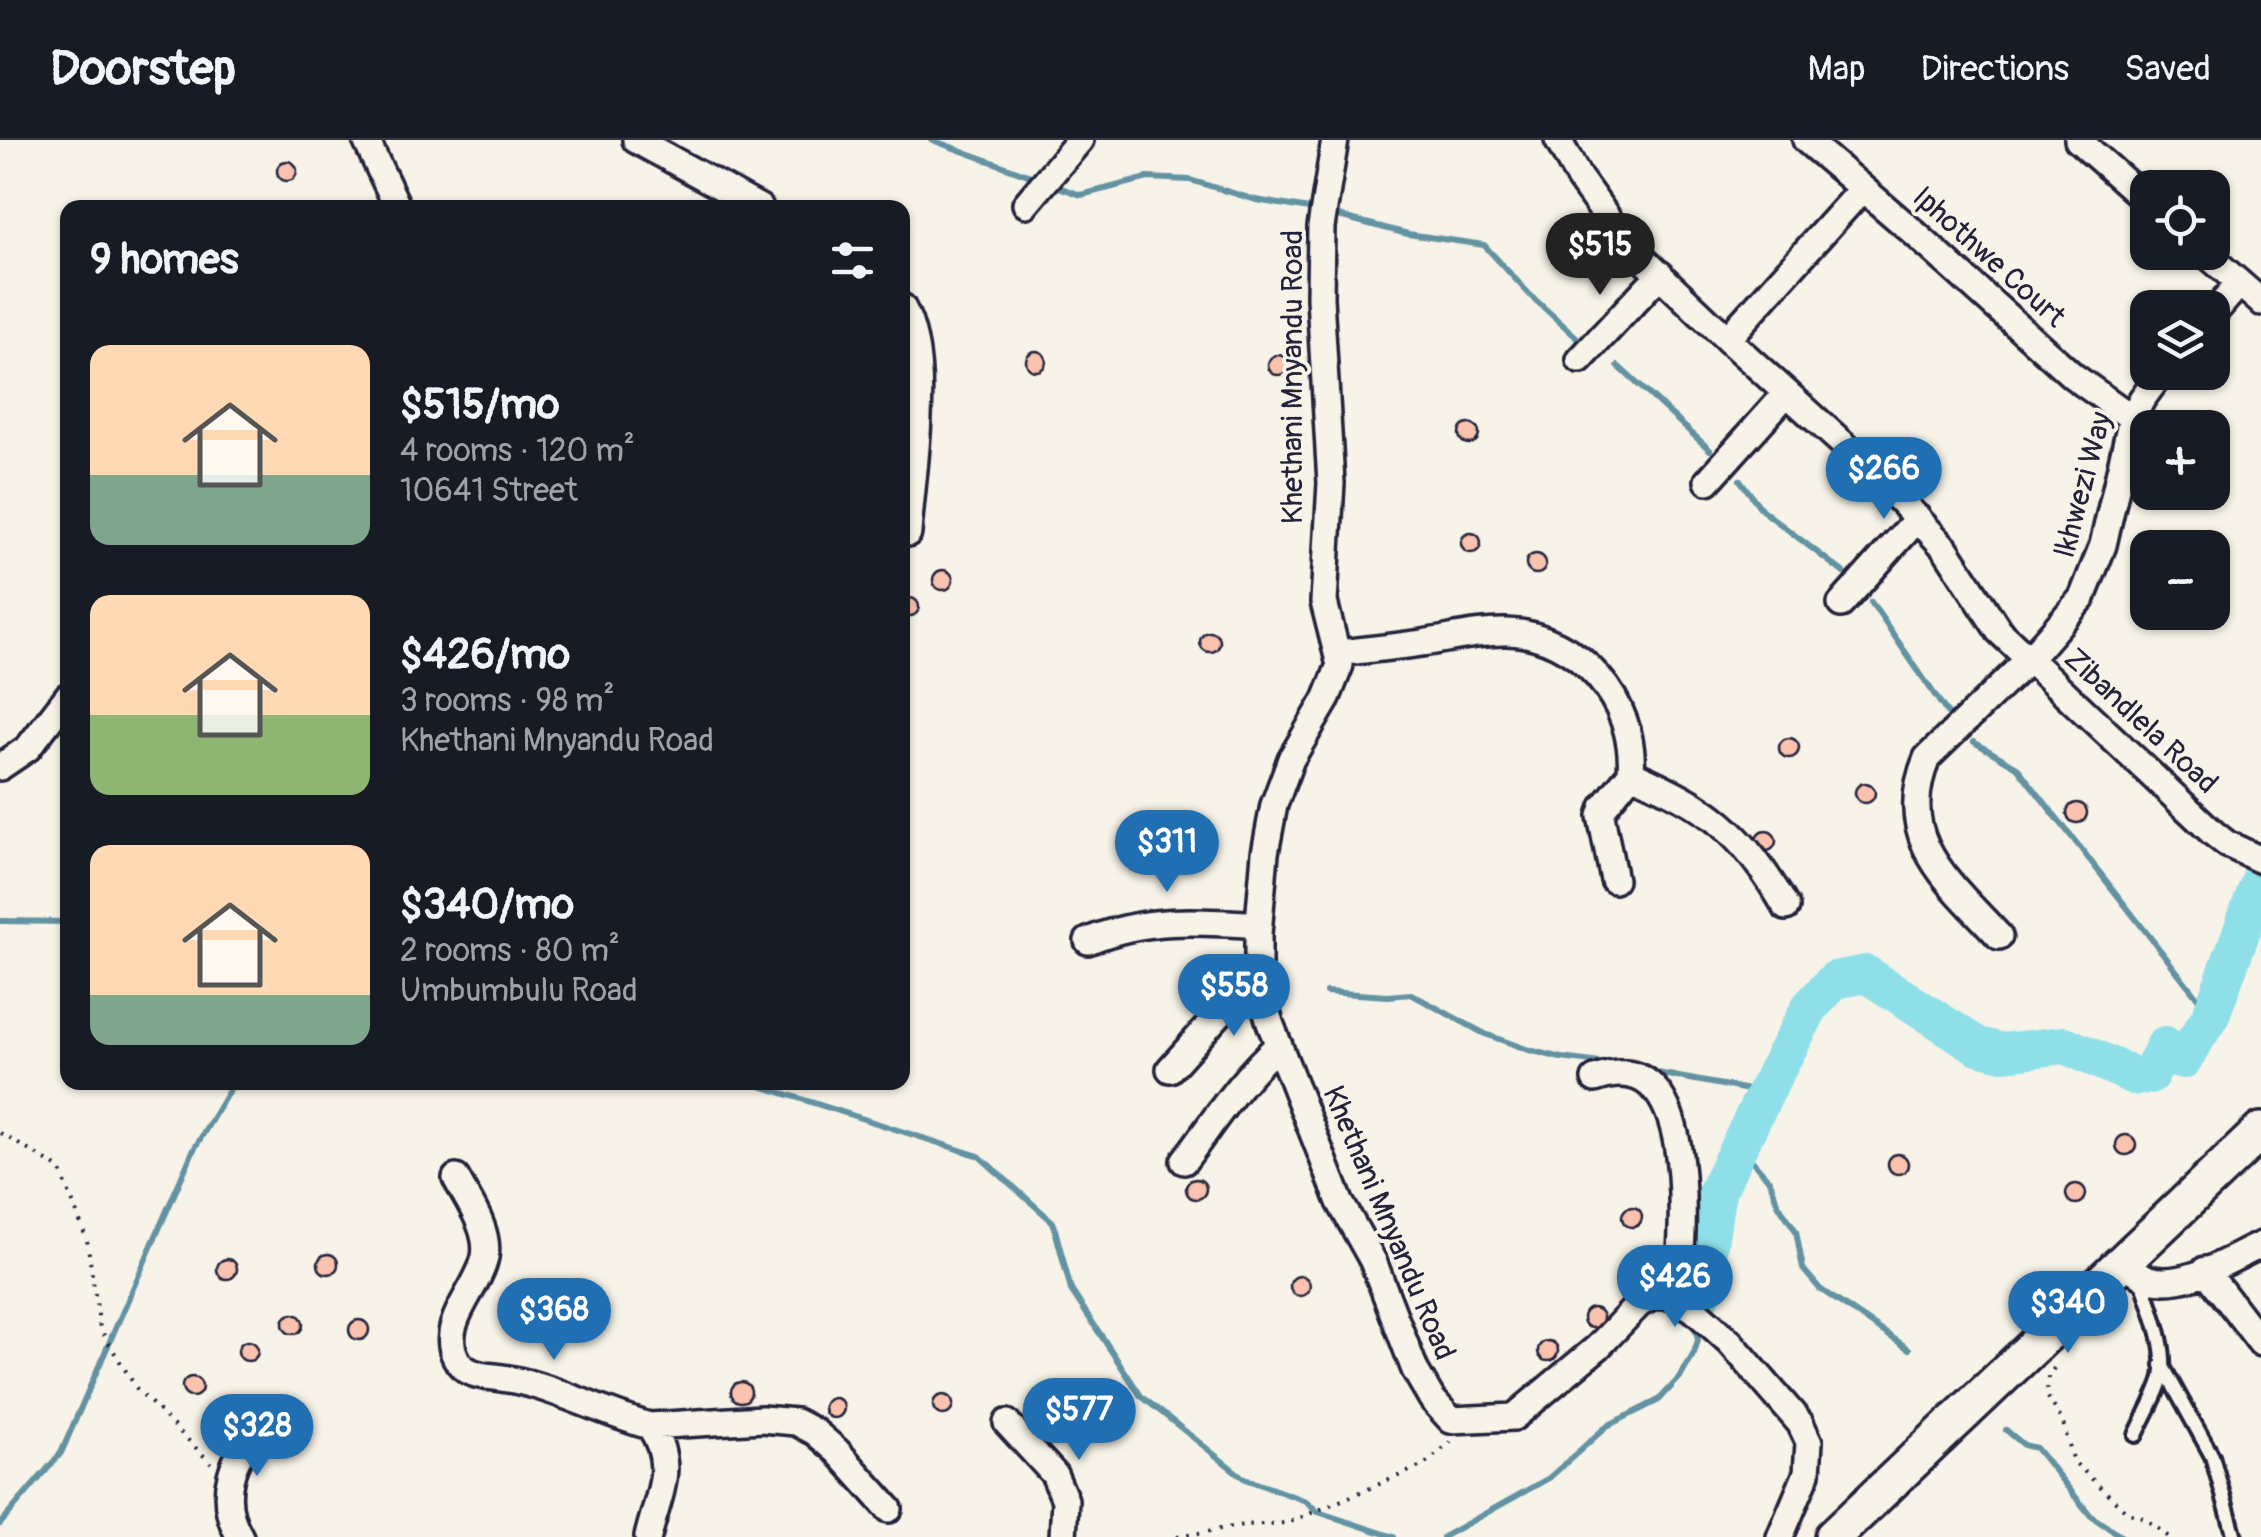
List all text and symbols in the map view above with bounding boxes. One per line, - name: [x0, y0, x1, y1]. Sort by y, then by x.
- text: Doorstep: [50, 39, 236, 99]
- text: Map: [1808, 47, 1866, 91]
- text: Directions: [1921, 47, 2069, 91]
- text: Saved: [2124, 47, 2211, 91]
- map controls: [2130, 170, 2230, 630]
- button: locate: [2130, 170, 2230, 270]
- street label: Iphothwe Court: [1905, 179, 2074, 336]
- pin: $515: [1541, 213, 1659, 298]
- text: $515: [1568, 225, 1632, 265]
- street label: Khethani Mnyandu Road: [1274, 230, 1311, 524]
- icon: filters: [825, 233, 880, 288]
- text: 9 homes: [90, 234, 239, 286]
- button: layers: [2130, 290, 2230, 390]
- text: $515/mo: [400, 379, 560, 431]
- icon: home: [170, 385, 290, 505]
- street label: Ikhwezi Way: [2046, 408, 2120, 562]
- button: +: [2130, 410, 2230, 510]
- text: 4 rooms · 120 m²: [400, 431, 635, 471]
- pin: $266: [1825, 437, 1943, 522]
- text: $266: [1848, 449, 1920, 489]
- text: 10641 Street: [400, 471, 578, 511]
- button: −: [2130, 530, 2230, 630]
- text: $426/mo: [400, 629, 570, 681]
- icon: home: [170, 635, 290, 755]
- street label: Zibandlela Road: [2056, 640, 2226, 802]
- text: 3 rooms · 98 m²: [400, 681, 614, 721]
- text: Khethani Mnyandu Road: [400, 721, 714, 761]
- pin: $311: [1108, 810, 1226, 895]
- text: $311: [1137, 822, 1197, 862]
- text: $340/mo: [400, 879, 574, 931]
- icon: home: [170, 885, 290, 1005]
- text: 2 rooms · 80 m²: [400, 931, 620, 971]
- pin: $558: [1175, 954, 1293, 1039]
- text: $558: [1200, 966, 1268, 1006]
- text: Umbumbulu Road: [400, 971, 638, 1011]
- street label: Khethani Mnyandu Road: [1314, 1080, 1464, 1366]
- pin: $426: [1616, 1245, 1734, 1330]
- text: $426: [1639, 1257, 1711, 1297]
- pin: $340: [2009, 1271, 2127, 1356]
- pin: $368: [495, 1278, 613, 1363]
- text: $340: [2030, 1283, 2106, 1323]
- text: $368: [519, 1290, 589, 1330]
- pin: $577: [1020, 1378, 1138, 1463]
- text: $577: [1045, 1390, 1113, 1430]
- pin: $328: [198, 1394, 316, 1479]
- text: $328: [222, 1406, 292, 1446]

